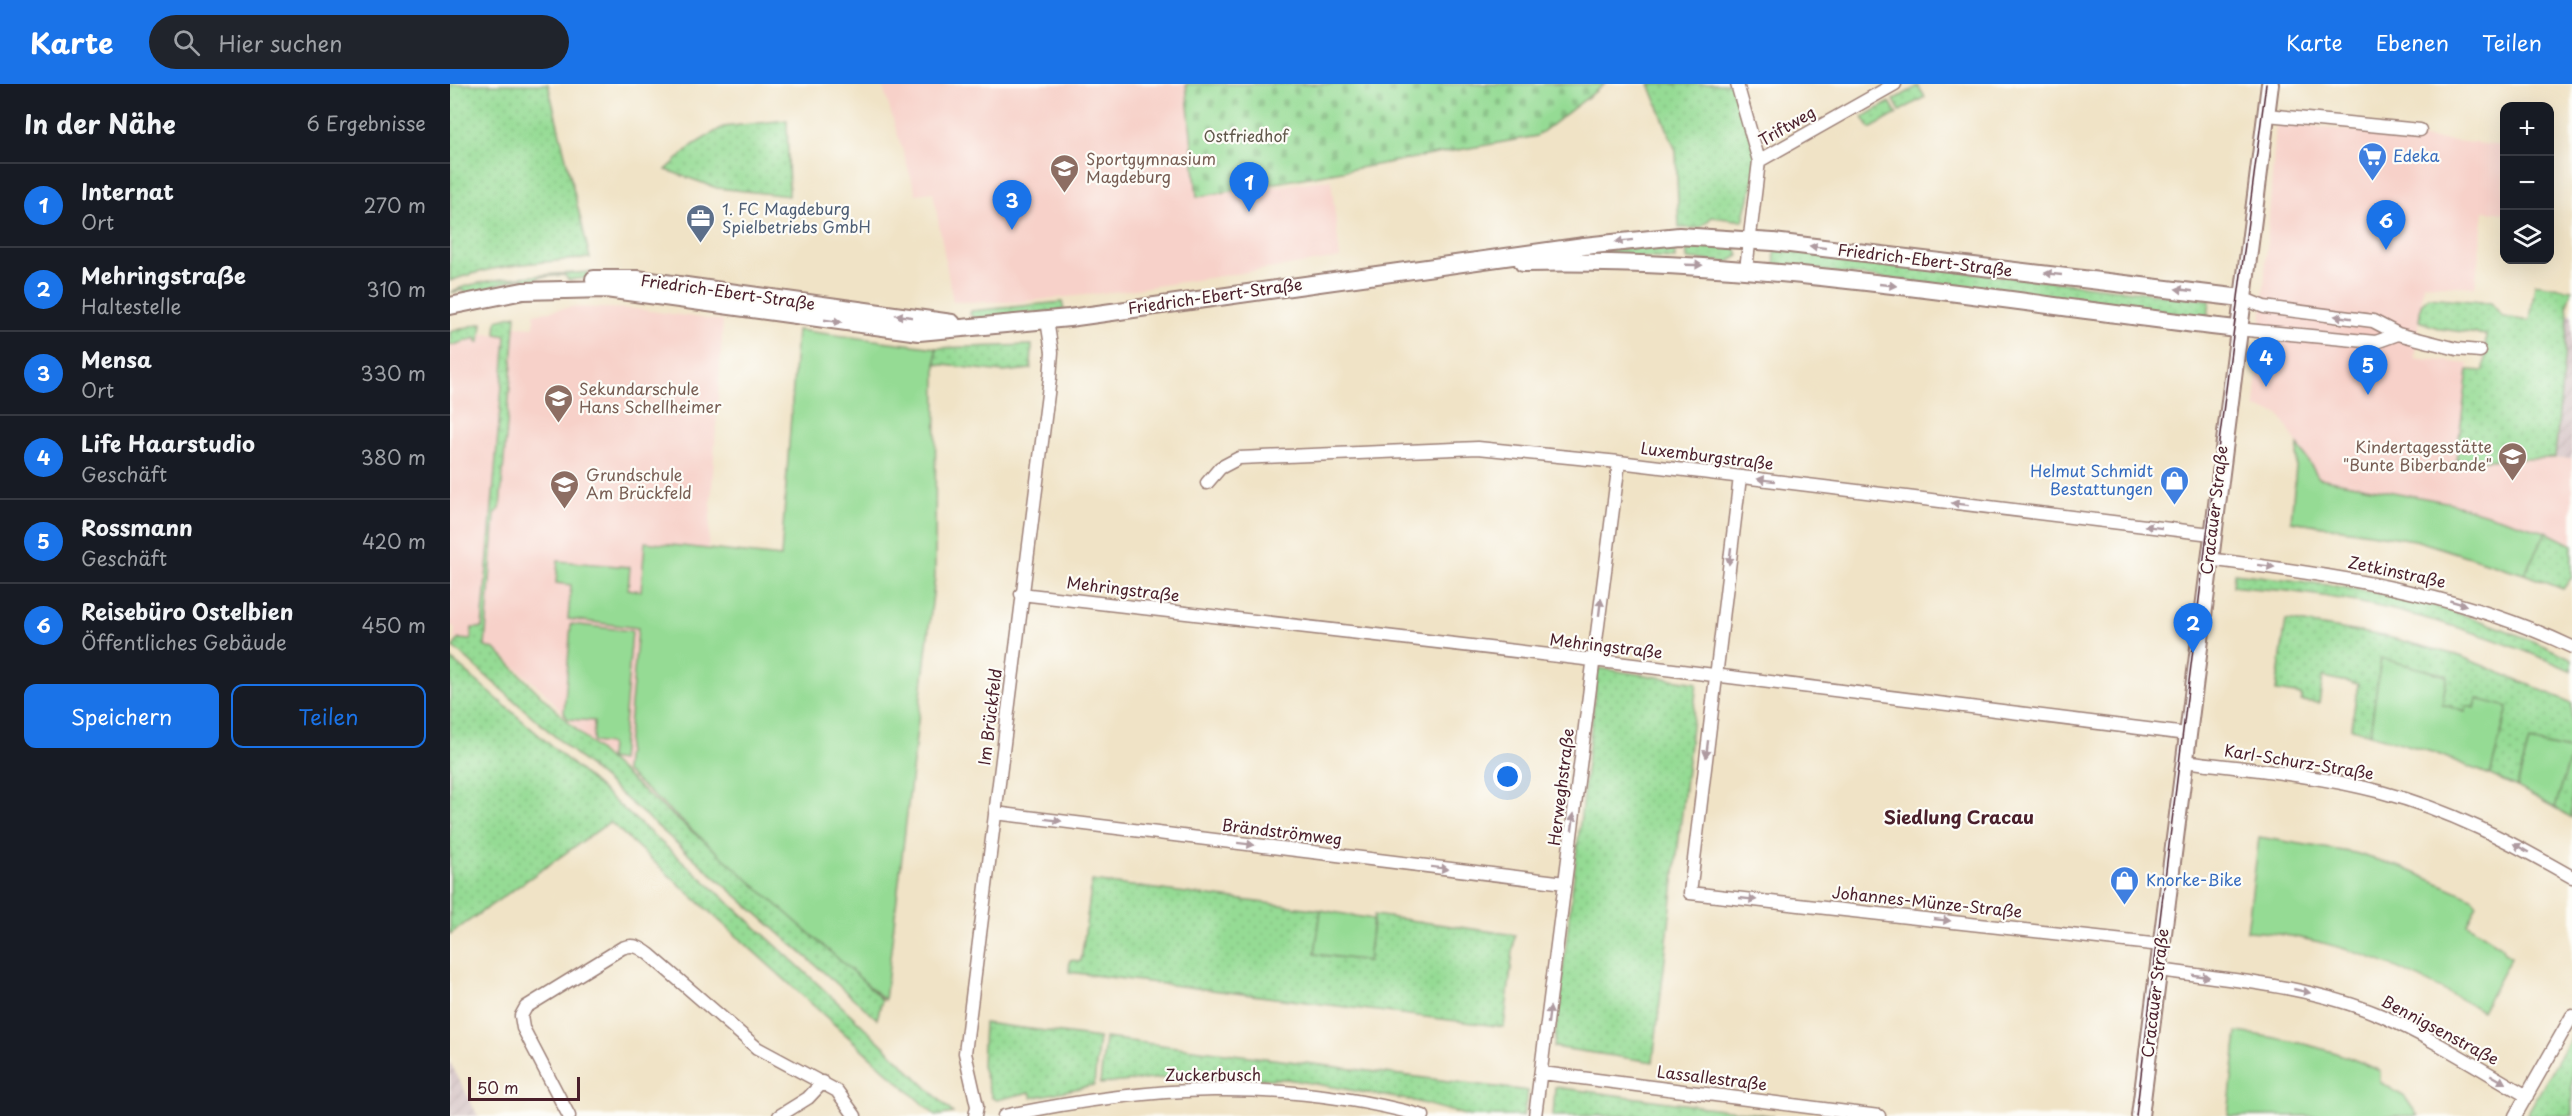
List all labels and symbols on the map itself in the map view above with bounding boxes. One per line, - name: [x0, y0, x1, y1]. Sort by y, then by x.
- street label: Triftweg: [1753, 99, 1820, 151]
- park label: Ostfriedhof: [1203, 123, 1290, 147]
- supermarket icon: Edeka: [2356, 140, 2388, 182]
- place label: Edeka: [2393, 143, 2440, 167]
- place label: Sportgymnasium Magdeburg: [1086, 146, 1216, 188]
- school or university icon: Sportgymnasium Magdeburg: [1049, 152, 1081, 194]
- pin: 1: [1230, 162, 1268, 212]
- pin: 3: [992, 180, 1032, 230]
- place label: 1. FC Magdeburg Spielbetriebs GmbH: [722, 196, 871, 238]
- pin: 6: [2366, 200, 2406, 250]
- office icon: 1. FC Magdeburg Spielbetriebs GmbH: [685, 202, 717, 244]
- one-way arrow: [1614, 236, 1633, 246]
- street label: Friedrich-Ebert-Straße: [1836, 236, 2014, 282]
- one-way arrow: [1808, 243, 1827, 252]
- one-way arrow: [1685, 260, 1704, 270]
- street label: Friedrich-Ebert-Straße: [639, 267, 817, 315]
- one-way arrow: [2044, 269, 2063, 279]
- street label: Friedrich-Ebert-Straße: [1126, 271, 1304, 319]
- one-way arrow: [1879, 280, 1898, 290]
- one-way arrow: [2174, 285, 2193, 294]
- one-way arrow: [894, 312, 913, 321]
- one-way arrow: [2333, 312, 2352, 322]
- one-way arrow: [824, 317, 843, 326]
- pin: 4: [2246, 338, 2286, 387]
- pin: 5: [2348, 346, 2388, 395]
- place label: Sekundarschule Hans Schellheimer: [579, 376, 722, 418]
- school or university icon: Sekundarschule Hans Schellheimer: [542, 382, 574, 424]
- place label: Kindertagesstätte "Bunte Biberbande": [2343, 434, 2492, 476]
- street label: Luxemburgstraße: [1639, 435, 1775, 475]
- school or university icon: Kindertagesstätte "Bunte Biberbande": [2497, 440, 2529, 482]
- street label: Cracauer Straße: [2193, 444, 2233, 576]
- place label: Helmut Schmidt Bestattungen: [2030, 458, 2153, 500]
- place label: Grundschule Am Brückfeld: [586, 462, 692, 504]
- shop icon: Helmut Schmidt Bestattungen: [2158, 464, 2190, 506]
- school or university icon: Grundschule Am Brückfeld: [549, 468, 581, 510]
- one-way arrow: [1757, 475, 1776, 485]
- one-way arrow: [1950, 499, 1969, 508]
- one-way arrow: [2144, 523, 2163, 532]
- one-way arrow: [1726, 546, 1735, 565]
- street label: Zetkinstraße: [2346, 549, 2448, 593]
- one-way arrow: [2257, 561, 2276, 570]
- street label: Mehringstraße: [1065, 569, 1181, 607]
- one-way arrow: [1595, 598, 1605, 617]
- one-way arrow: [2449, 599, 2467, 608]
- pin: 2: [2174, 604, 2212, 653]
- street label: Mehringstraße: [1548, 626, 1664, 664]
- street label: Im Brückfeld: [971, 667, 1007, 767]
- street label: Herweghstraße: [1541, 727, 1579, 847]
- street label: Karl-Schurz-Straße: [2223, 737, 2376, 785]
- one-way arrow: [1702, 740, 1712, 759]
- your location: [1493, 762, 1522, 791]
- district label: Siedlung Cracau: [1884, 803, 2034, 830]
- street label: Brändströmweg: [1221, 812, 1344, 850]
- one-way arrow: [1568, 812, 1577, 831]
- one-way arrow: [1044, 815, 1063, 825]
- one-way arrow: [1237, 839, 1256, 849]
- one-way arrow: [2512, 843, 2529, 853]
- one-way arrow: [1431, 863, 1450, 873]
- shop icon: Knorke-Bike: [2109, 864, 2141, 906]
- place label: Knorke-Bike: [2146, 867, 2242, 891]
- street label: Johannes-Münze-Straße: [1831, 879, 2023, 923]
- one-way arrow: [1739, 894, 1758, 904]
- one-way arrow: [1932, 916, 1951, 925]
- street label: Cracauer Straße: [2134, 927, 2174, 1059]
- one-way arrow: [2192, 972, 2211, 981]
- one-way arrow: [2292, 987, 2311, 997]
- street label: Bennigsenstraße: [2377, 988, 2504, 1070]
- one-way arrow: [1544, 1006, 1553, 1025]
- street label: Lassallestraße: [1656, 1058, 1769, 1096]
- street label: Zuckerbusch: [1165, 1062, 1261, 1086]
- scale bar: [468, 1074, 580, 1102]
- one-way arrow: [2490, 1074, 2507, 1084]

